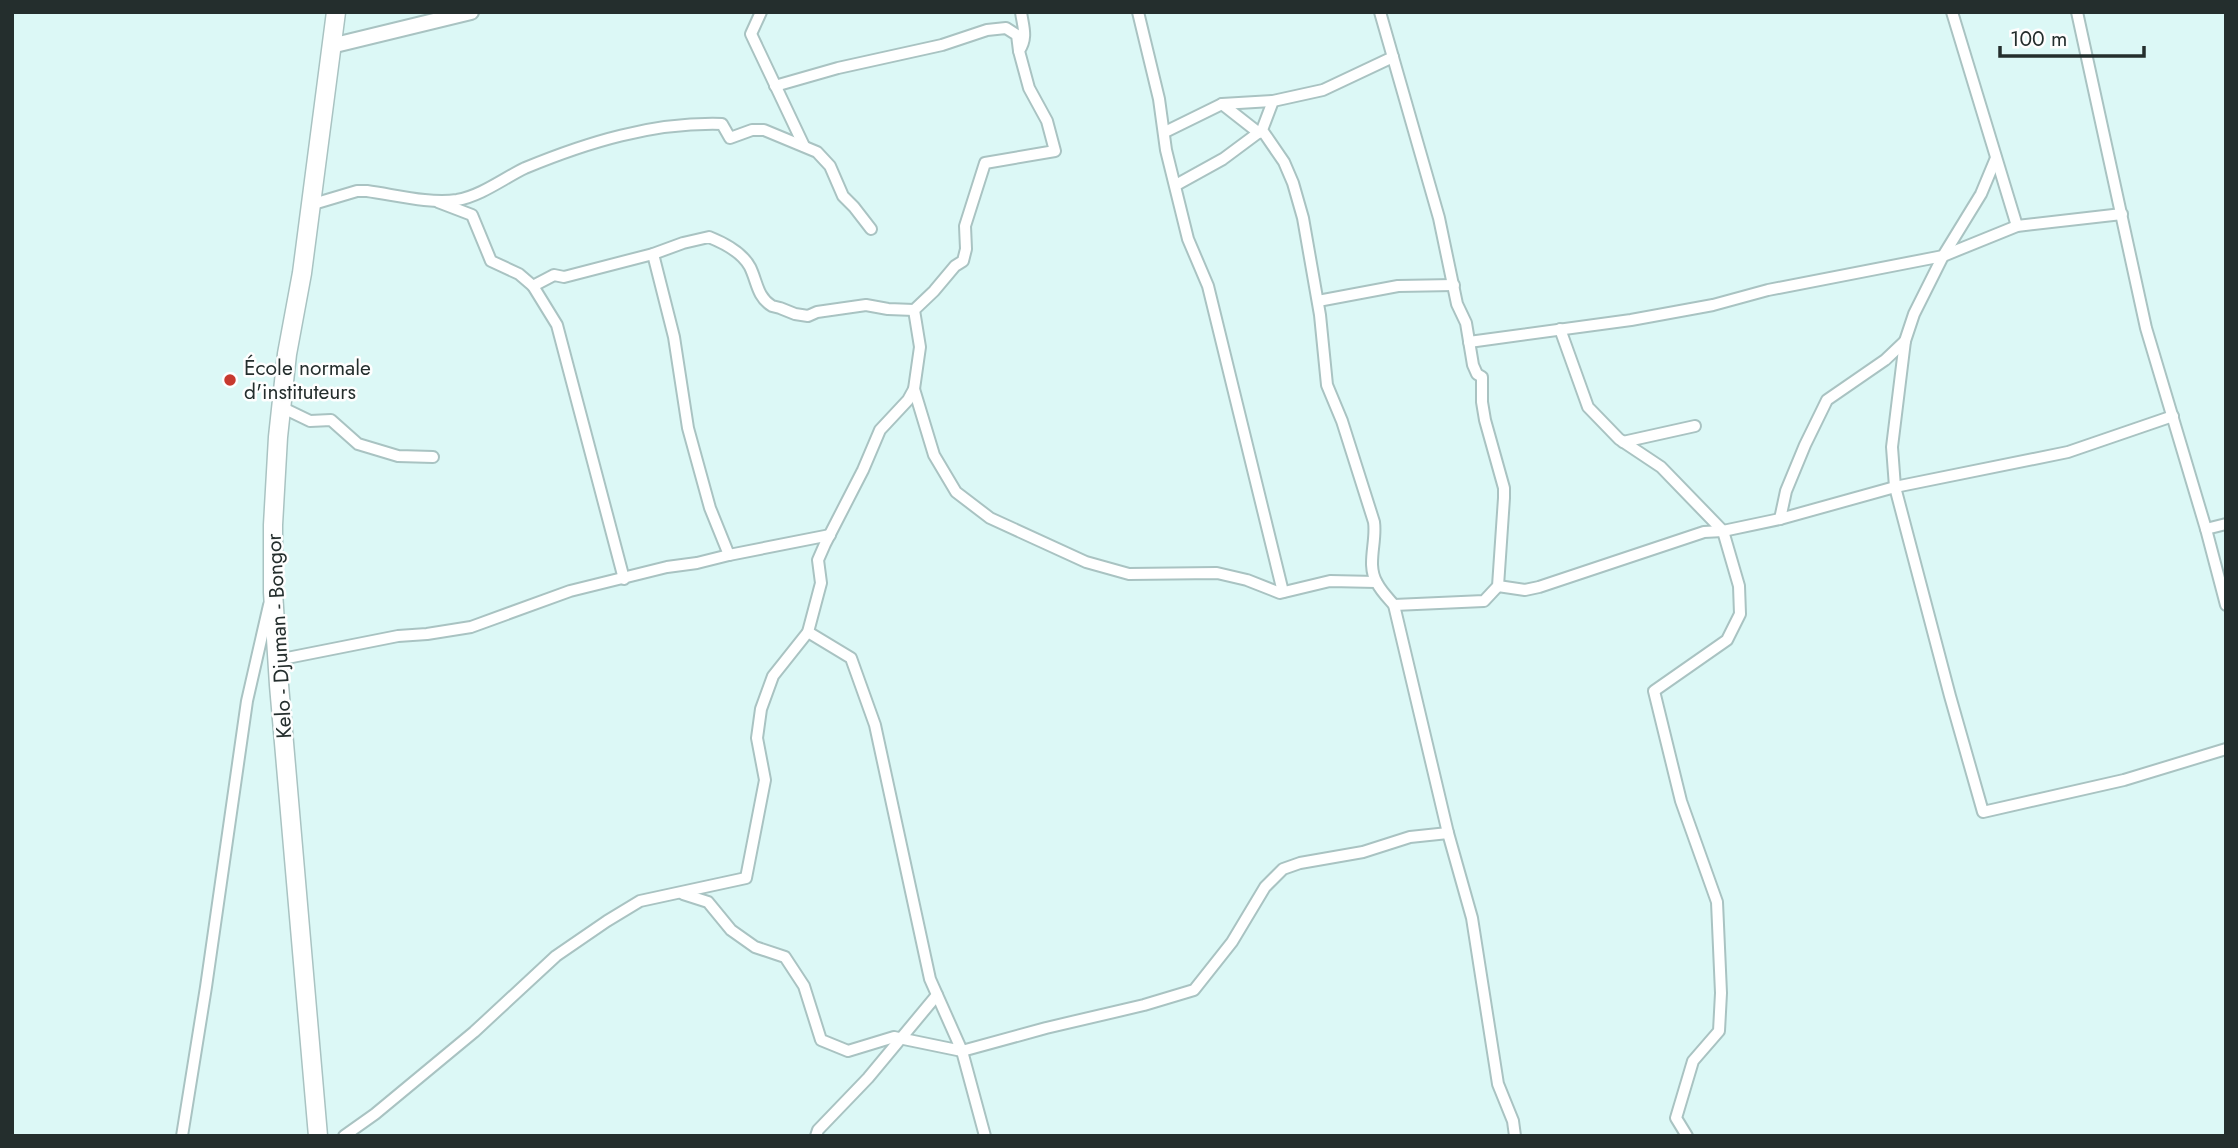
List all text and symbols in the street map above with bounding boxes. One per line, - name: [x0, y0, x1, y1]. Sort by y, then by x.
- scale bar: [2000, 14, 2144, 58]
- text: 100 m: [2010, 24, 2067, 54]
- place label: École normale d'instituteurs: [244, 353, 371, 407]
- marker: École normale d'instituteurs: [222, 372, 238, 388]
- street label: Kelo - Djuman - Bongor: [259, 532, 299, 739]

